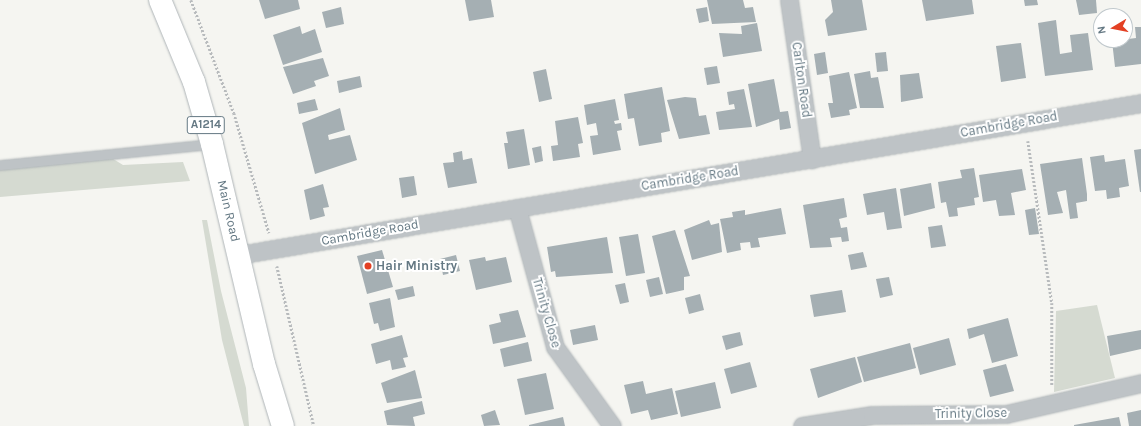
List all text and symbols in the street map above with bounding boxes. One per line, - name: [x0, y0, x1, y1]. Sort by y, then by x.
- north arrow: [1093, 8, 1133, 48]
- text: N: [1095, 25, 1109, 35]
- street label: Carlton Road: [788, 41, 814, 119]
- street label: Cambridge Road: [959, 109, 1059, 141]
- road number: A1214: [186, 115, 226, 135]
- street label: Cambridge Road: [640, 164, 740, 194]
- street label: Main Road: [213, 179, 243, 243]
- street label: Cambridge Road: [320, 217, 420, 249]
- place label: Hair Ministry: [376, 258, 457, 274]
- marker: Hair Ministry: [363, 261, 373, 271]
- street label: Trinity Close: [529, 276, 563, 350]
- street label: Trinity Close: [935, 406, 1007, 422]

